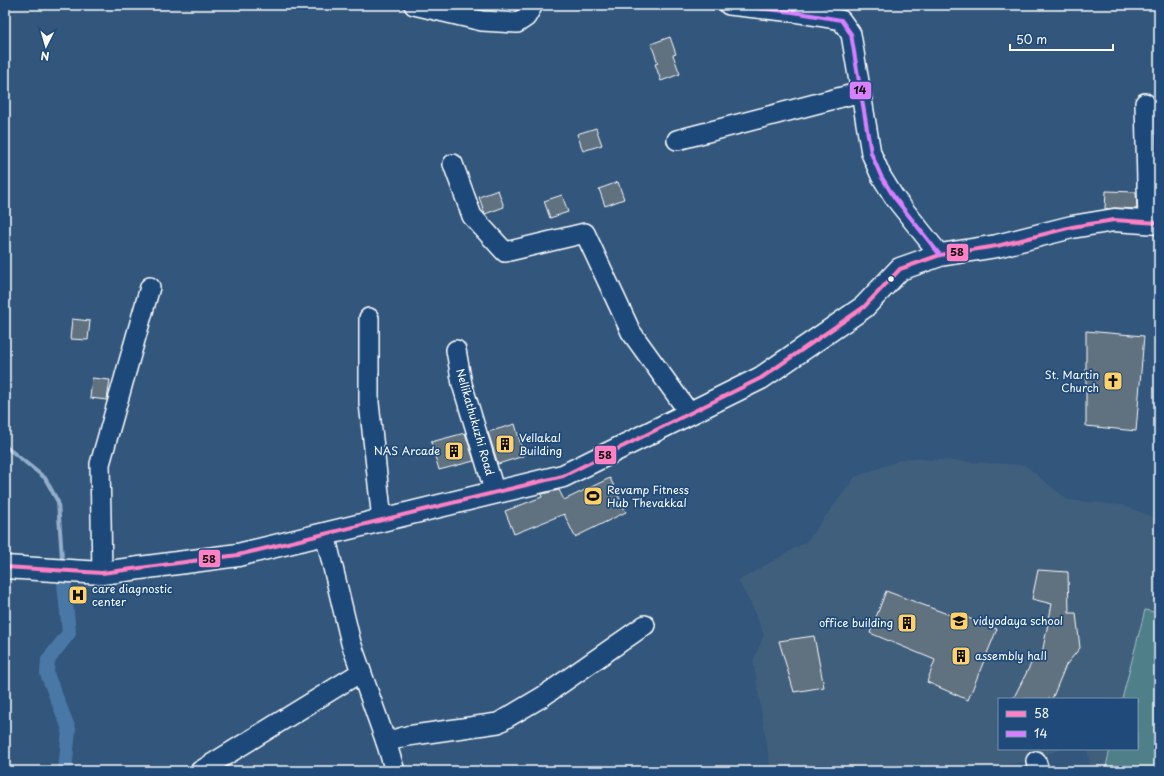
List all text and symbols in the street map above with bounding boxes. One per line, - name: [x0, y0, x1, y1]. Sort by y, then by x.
- north arrow: [26, 26, 66, 66]
- scale bar: [1010, 26, 1113, 52]
- text: 50 m: [1016, 30, 1047, 48]
- text: N: [40, 48, 50, 65]
- line badge: 14: [849, 81, 872, 100]
- text: 14: [854, 81, 867, 98]
- line badge: 58: [946, 243, 969, 262]
- text: 58: [950, 243, 964, 260]
- unlabelled marker: [886, 274, 896, 284]
- street label: Nellikathukuzhi Road: [452, 366, 499, 478]
- place label: St. Martin Church: [1045, 366, 1099, 396]
- church icon: St. Martin Church: [1102, 370, 1124, 392]
- place label: Vellakal Building: [519, 429, 562, 459]
- building icon: Vellakal Building: [494, 433, 516, 455]
- building icon: NAS Arcade: [443, 440, 465, 462]
- place label: NAS Arcade: [374, 442, 440, 459]
- line badge: 58: [594, 445, 617, 465]
- text: 58: [598, 446, 612, 463]
- place label: Revamp Fitness Hub Thevakkal: [607, 481, 689, 511]
- sports icon: Revamp Fitness Hub Thevakkal: [582, 485, 604, 507]
- line badge: 58: [198, 549, 221, 568]
- text: 58: [202, 550, 216, 567]
- place label: care diagnostic center: [92, 580, 172, 610]
- hospital icon: care diagnostic center: [67, 584, 89, 606]
- school or university icon: vidyodaya school: [948, 610, 970, 632]
- building icon: office building: [896, 612, 918, 634]
- place label: vidyodaya school: [973, 612, 1063, 629]
- place label: office building: [819, 614, 893, 631]
- building icon: assembly hall: [950, 645, 972, 667]
- place label: assembly hall: [975, 647, 1047, 664]
- legend: [998, 698, 1138, 750]
- text: 58: [1034, 704, 1049, 722]
- text: 14: [1034, 724, 1047, 742]

